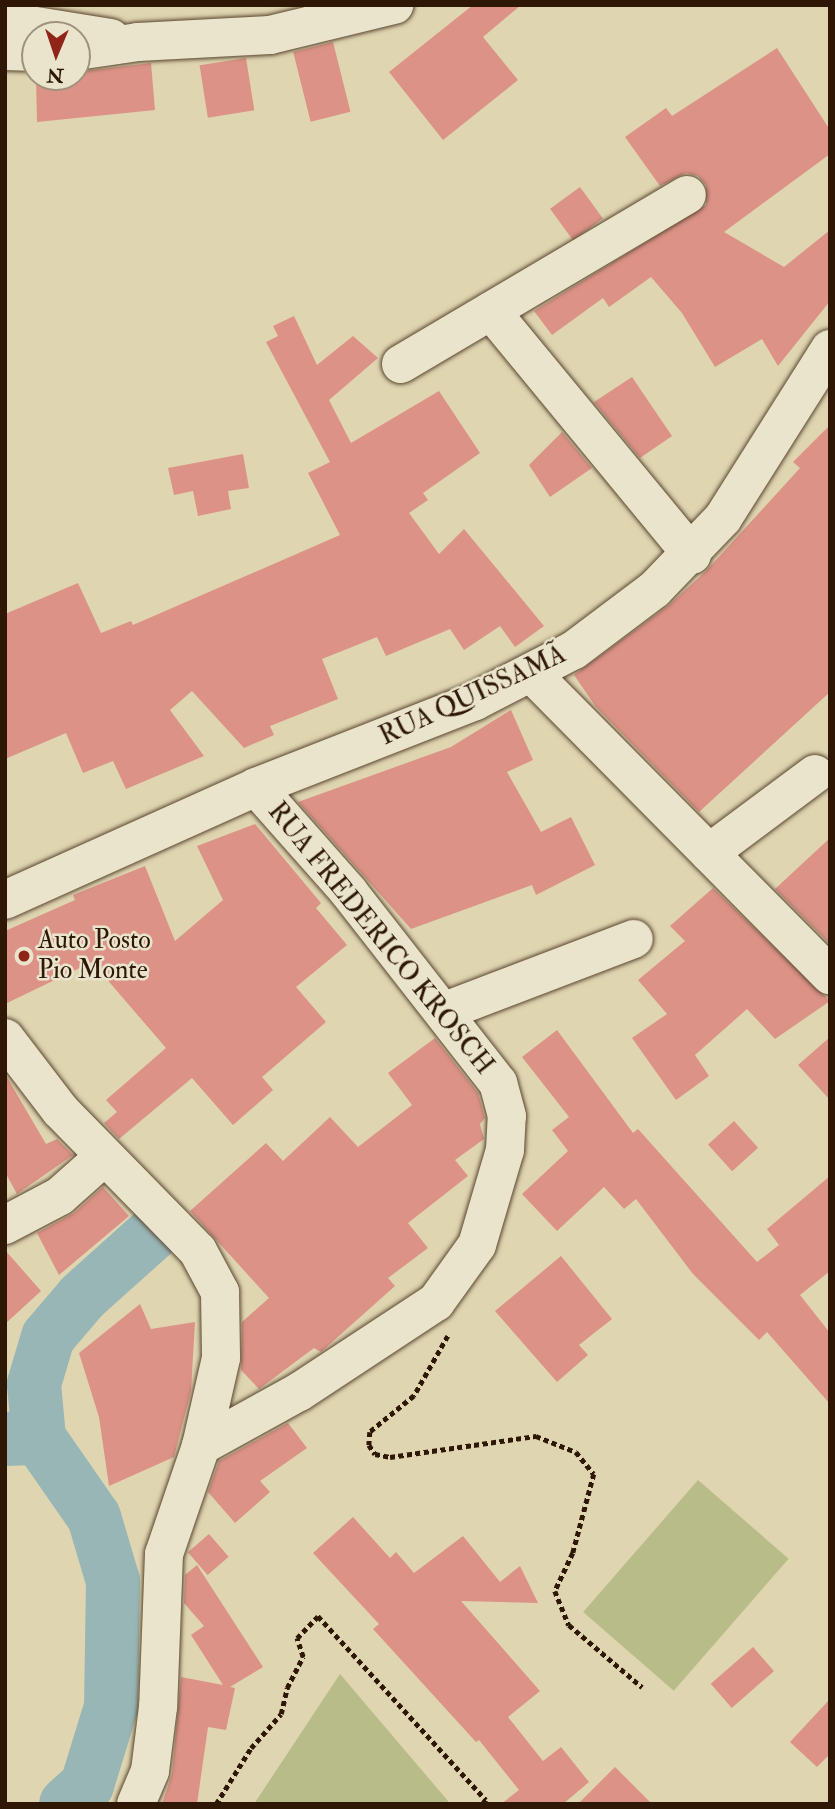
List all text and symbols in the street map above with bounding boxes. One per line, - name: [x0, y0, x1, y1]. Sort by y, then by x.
- north arrow: [21, 21, 91, 91]
- text: N: [46, 63, 64, 87]
- street label: RUA QUISSAMÃ: [375, 639, 571, 753]
- street label: RUA FREDERICO KROSCH: [261, 797, 499, 1081]
- place label: Auto Posto Pio Monte: [38, 925, 151, 986]
- marker: Auto Posto Pio Monte: [16, 948, 32, 964]

